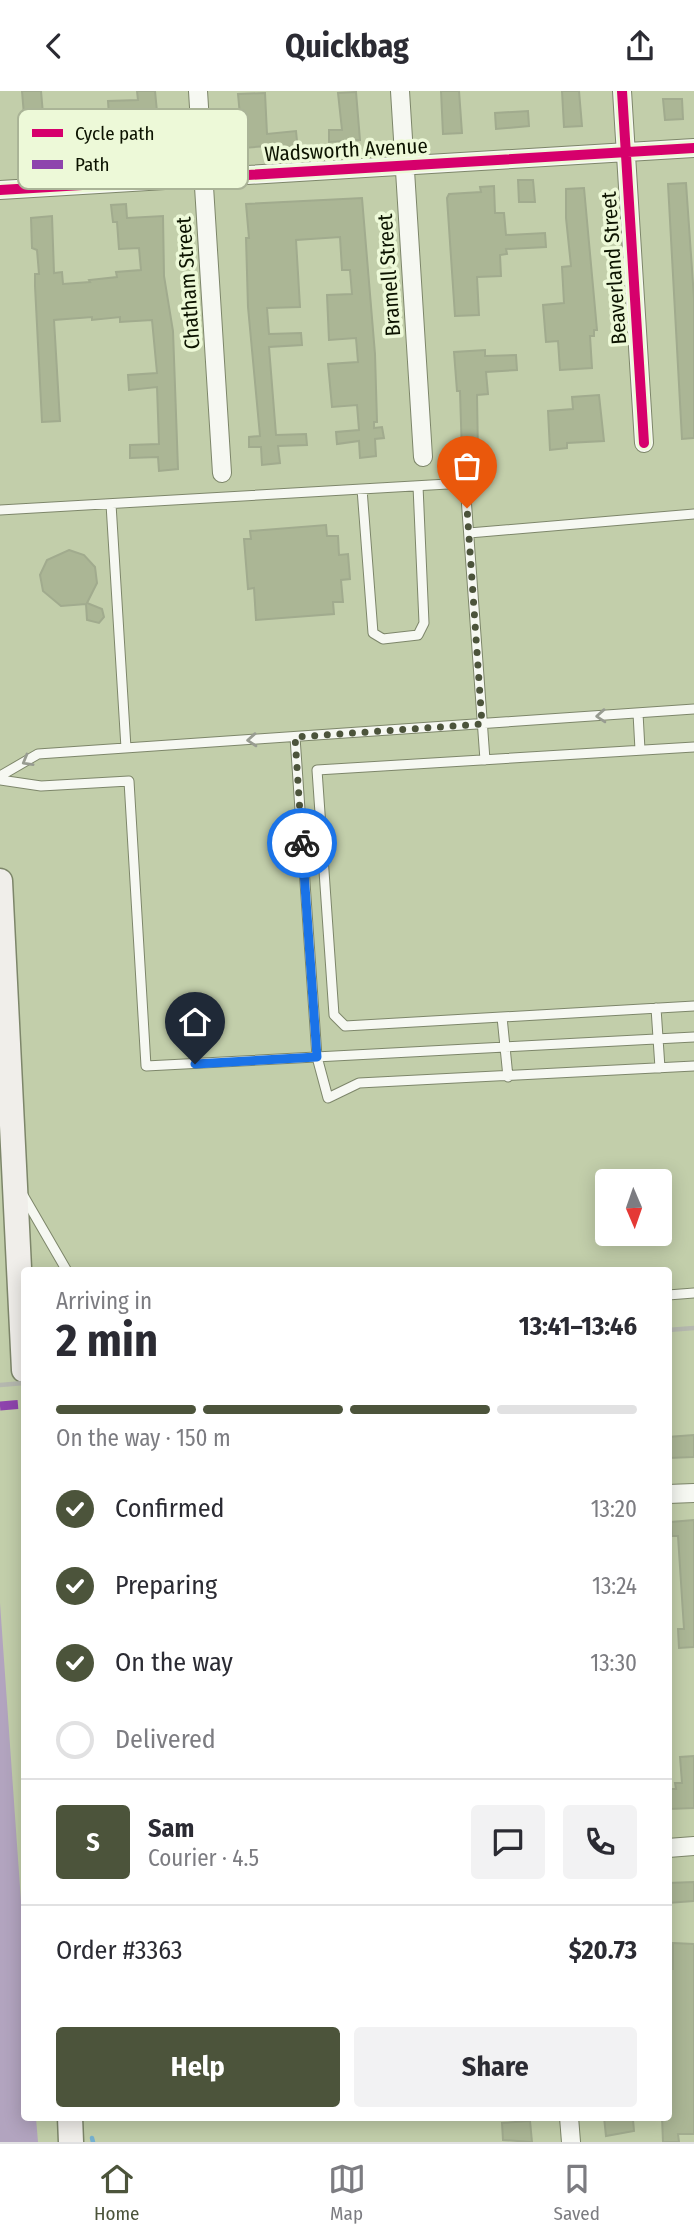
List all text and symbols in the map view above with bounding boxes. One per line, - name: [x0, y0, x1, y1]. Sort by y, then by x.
- icon: back: [35, 27, 73, 65]
- text: Quickbag: [285, 27, 409, 65]
- icon: share: [621, 27, 659, 65]
- legend: [18, 109, 248, 189]
- text: Cycle path: [75, 122, 154, 145]
- street label: Wadsworth Avenue: [264, 133, 428, 167]
- text: Path: [75, 153, 110, 176]
- street label: Beaverland Street: [596, 191, 632, 345]
- street label: Bramell Street: [372, 213, 406, 337]
- street label: Chatham Street: [170, 216, 206, 350]
- pin: [437, 436, 497, 508]
- icon: bag: [448, 447, 486, 485]
- one-way arrow: [596, 708, 607, 723]
- one-way arrow: [247, 732, 258, 747]
- one-way arrow: [22, 752, 35, 765]
- courier: [267, 808, 337, 878]
- icon: bike: [283, 824, 321, 862]
- pin: [165, 992, 225, 1064]
- icon: home: [176, 1003, 214, 1041]
- north arrow: [595, 1169, 672, 1246]
- map controls: [595, 1169, 672, 1246]
- text: Arriving in: [56, 1287, 152, 1315]
- text: 13:41–13:46: [519, 1311, 637, 1342]
- text: 2 min: [56, 1313, 158, 1368]
- text: On the way · 150 m: [56, 1424, 231, 1452]
- icon: check: [56, 1490, 94, 1528]
- text: Confirmed: [115, 1493, 225, 1524]
- text: 13:20: [591, 1495, 637, 1523]
- icon: check: [56, 1567, 94, 1605]
- text: Preparing: [115, 1570, 217, 1601]
- text: 13:24: [592, 1572, 637, 1600]
- icon: check: [56, 1644, 94, 1682]
- text: On the way: [115, 1647, 233, 1678]
- text: 13:30: [590, 1649, 637, 1677]
- text: Delivered: [115, 1724, 216, 1755]
- button: chat: [471, 1805, 545, 1879]
- button: phone: [563, 1805, 637, 1879]
- text: Sam: [148, 1813, 194, 1844]
- text: S: [86, 1827, 100, 1858]
- text: Courier · 4.5: [148, 1844, 259, 1872]
- text: Order #3363: [56, 1935, 183, 1966]
- text: $20.73: [569, 1935, 637, 1966]
- button: Help: [56, 2027, 340, 2107]
- button: Share: [354, 2027, 637, 2107]
- tab: Home: [94, 2160, 140, 2225]
- tab: Map: [328, 2160, 366, 2225]
- tab: Saved: [554, 2160, 600, 2225]

